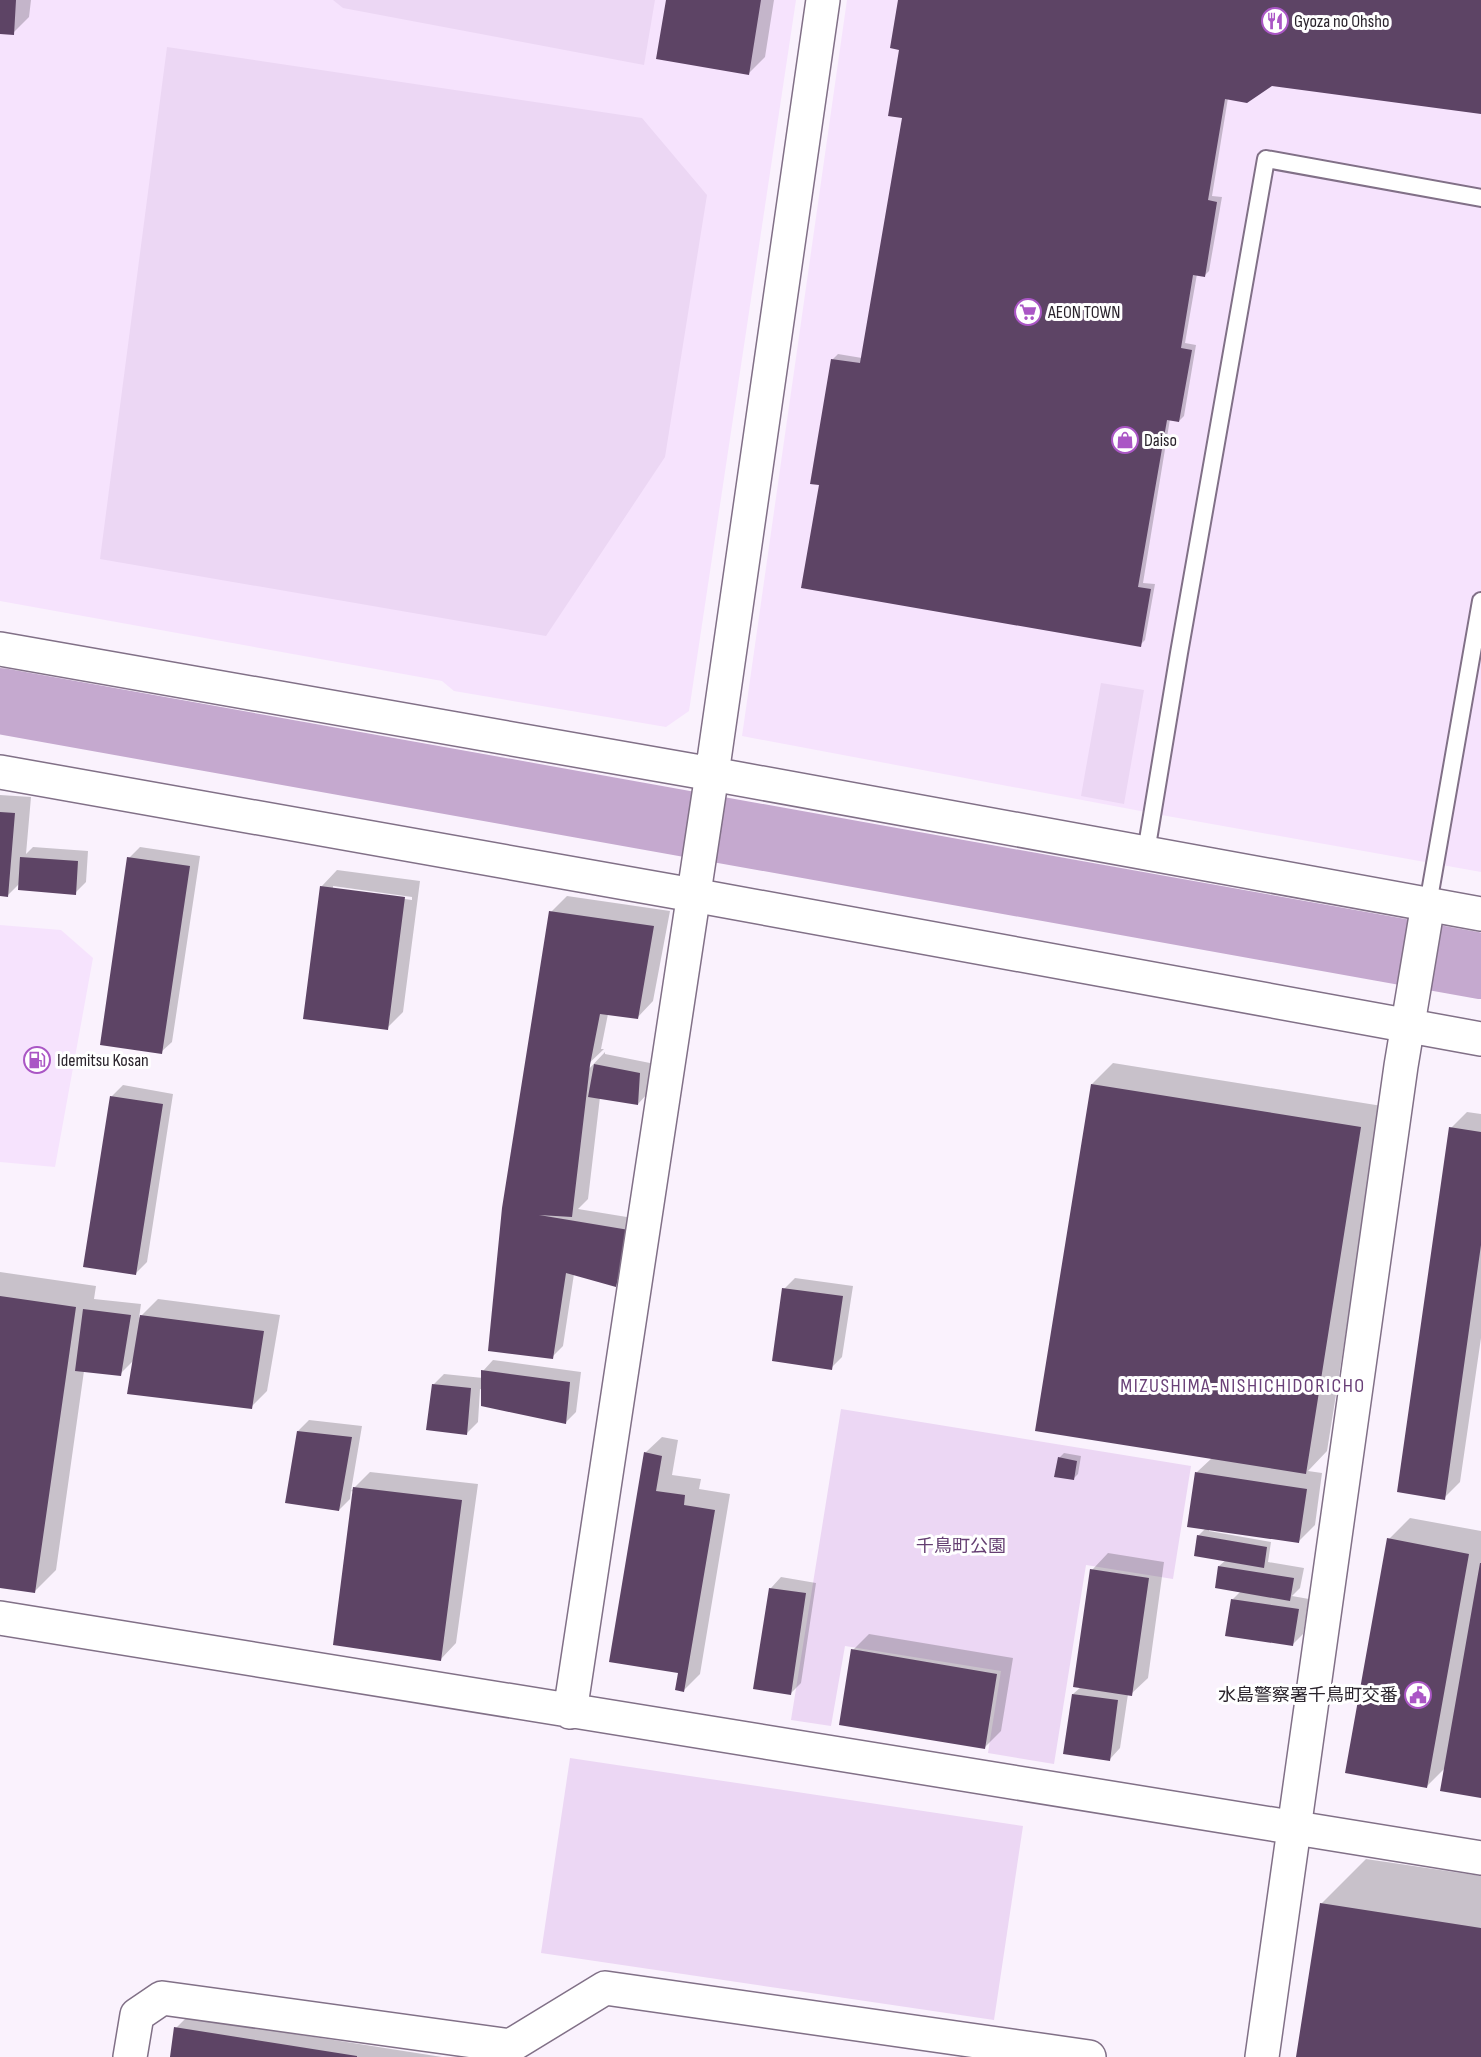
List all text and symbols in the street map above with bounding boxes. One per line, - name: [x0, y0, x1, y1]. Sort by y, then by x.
- restaurant icon: Gyoza no Ohsho: [1260, 6, 1290, 36]
- place label: Gyoza no Ohsho: [1294, 11, 1389, 32]
- supermarket icon: AEON TOWN: [1013, 297, 1043, 327]
- place label: AEON TOWN: [1047, 302, 1120, 323]
- shop icon: Daiso: [1110, 425, 1140, 455]
- place label: Daiso: [1144, 430, 1177, 451]
- fuel station icon: Idemitsu Kosan: [22, 1045, 52, 1075]
- place label: Idemitsu Kosan: [57, 1050, 149, 1071]
- district label: MIZUSHIMA-NISHICHIDORICHO: [1120, 1374, 1366, 1398]
- park label: 千鳥町公園: [916, 1536, 1006, 1557]
- public building icon: 水島警察署千鳥町交番: [1403, 1680, 1433, 1710]
- place label: 水島警察署千鳥町交番: [1218, 1685, 1398, 1706]

